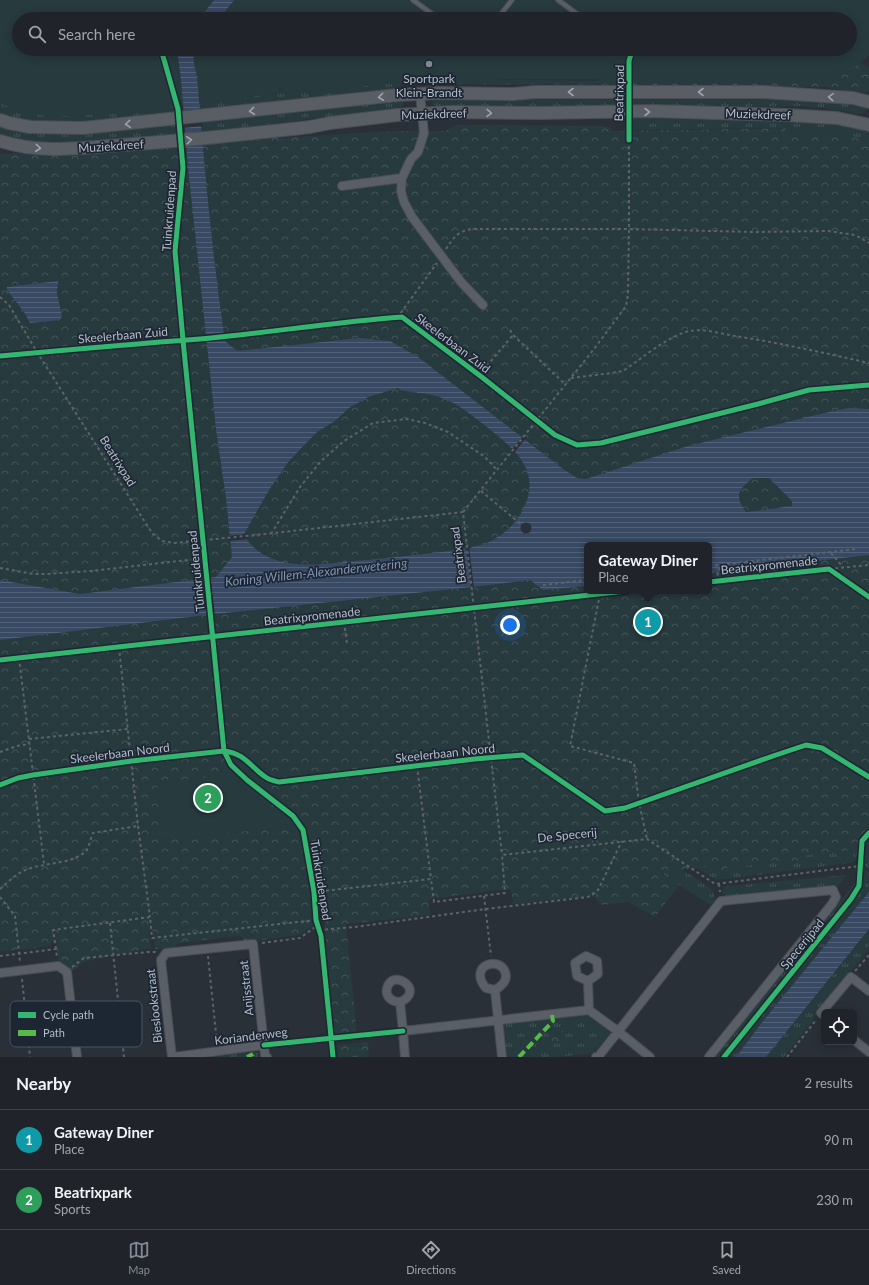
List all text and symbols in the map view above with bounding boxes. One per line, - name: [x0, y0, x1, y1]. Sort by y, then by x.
- search box: [12, 12, 857, 56]
- icon: search: [26, 23, 48, 45]
- text: Search here: [58, 25, 135, 43]
- marker: Sportpark Klein-Brandt: [424, 59, 434, 69]
- street label: Beatrixpad: [611, 64, 627, 122]
- place label: Sportpark Klein-Brandt: [396, 71, 463, 100]
- one-way arrow: [568, 88, 574, 96]
- one-way arrow: [698, 88, 704, 96]
- one-way arrow: [378, 92, 384, 101]
- one-way arrow: [828, 92, 834, 101]
- street label: Muziekdreef: [401, 105, 468, 123]
- street label: Muziekdreef: [725, 105, 792, 123]
- one-way arrow: [249, 106, 255, 115]
- one-way arrow: [644, 108, 650, 116]
- one-way arrow: [486, 109, 492, 117]
- one-way arrow: [125, 119, 131, 128]
- one-way arrow: [186, 135, 192, 144]
- street label: Muziekdreef: [78, 136, 145, 156]
- one-way arrow: [35, 143, 41, 152]
- street label: Tuinkruidenpad: [159, 170, 179, 252]
- street label: Skeelerbaan Zuid: [413, 310, 493, 376]
- street label: Skeelerbaan Zuid: [78, 324, 168, 346]
- street label: Beatrixpad: [97, 433, 139, 489]
- street label: Beatrixpad: [447, 526, 469, 584]
- street label: Tuinkruidenpad: [184, 530, 208, 612]
- popup: [584, 542, 712, 594]
- text: Gateway Diner: [598, 551, 698, 569]
- street label: Beatrixpromenade: [720, 552, 818, 578]
- water label: Koning Willem-Alexanderwetering: [224, 554, 409, 590]
- text: Place: [598, 569, 629, 585]
- street label: Beatrixpromenade: [263, 603, 361, 629]
- pin: 1: [635, 607, 661, 637]
- your location: [500, 615, 520, 635]
- street label: Skeelerbaan Noord: [69, 739, 171, 767]
- street label: Skeelerbaan Noord: [394, 740, 496, 766]
- pin: 2: [195, 783, 221, 813]
- street label: De Specerij: [536, 824, 598, 846]
- street label: Tuinkruidenpad: [307, 839, 335, 921]
- street label: Specerijpad: [777, 916, 827, 972]
- street label: Anijsstraat: [236, 959, 256, 1016]
- street label: Bieslookstraat: [143, 967, 165, 1044]
- legend: [10, 1001, 142, 1047]
- text: Cycle path: [43, 1008, 94, 1021]
- map controls: [821, 1009, 857, 1045]
- button: locate: [821, 1009, 857, 1045]
- street label: Korianderweg: [214, 1024, 288, 1048]
- text: Path: [43, 1026, 65, 1039]
- text: Nearby: [16, 1073, 71, 1094]
- text: 2 results: [805, 1075, 853, 1091]
- text: Gateway Diner: [54, 1123, 153, 1141]
- text: 1: [25, 1132, 33, 1148]
- text: 90 m: [824, 1132, 853, 1148]
- text: Place: [54, 1141, 84, 1157]
- text: Beatrixpark: [54, 1183, 132, 1201]
- text: 2: [25, 1192, 33, 1208]
- text: 230 m: [816, 1192, 853, 1208]
- text: Sports: [54, 1201, 91, 1217]
- tab: Map: [128, 1239, 150, 1276]
- tab: Directions: [406, 1239, 456, 1276]
- tab: Saved: [712, 1239, 741, 1276]

